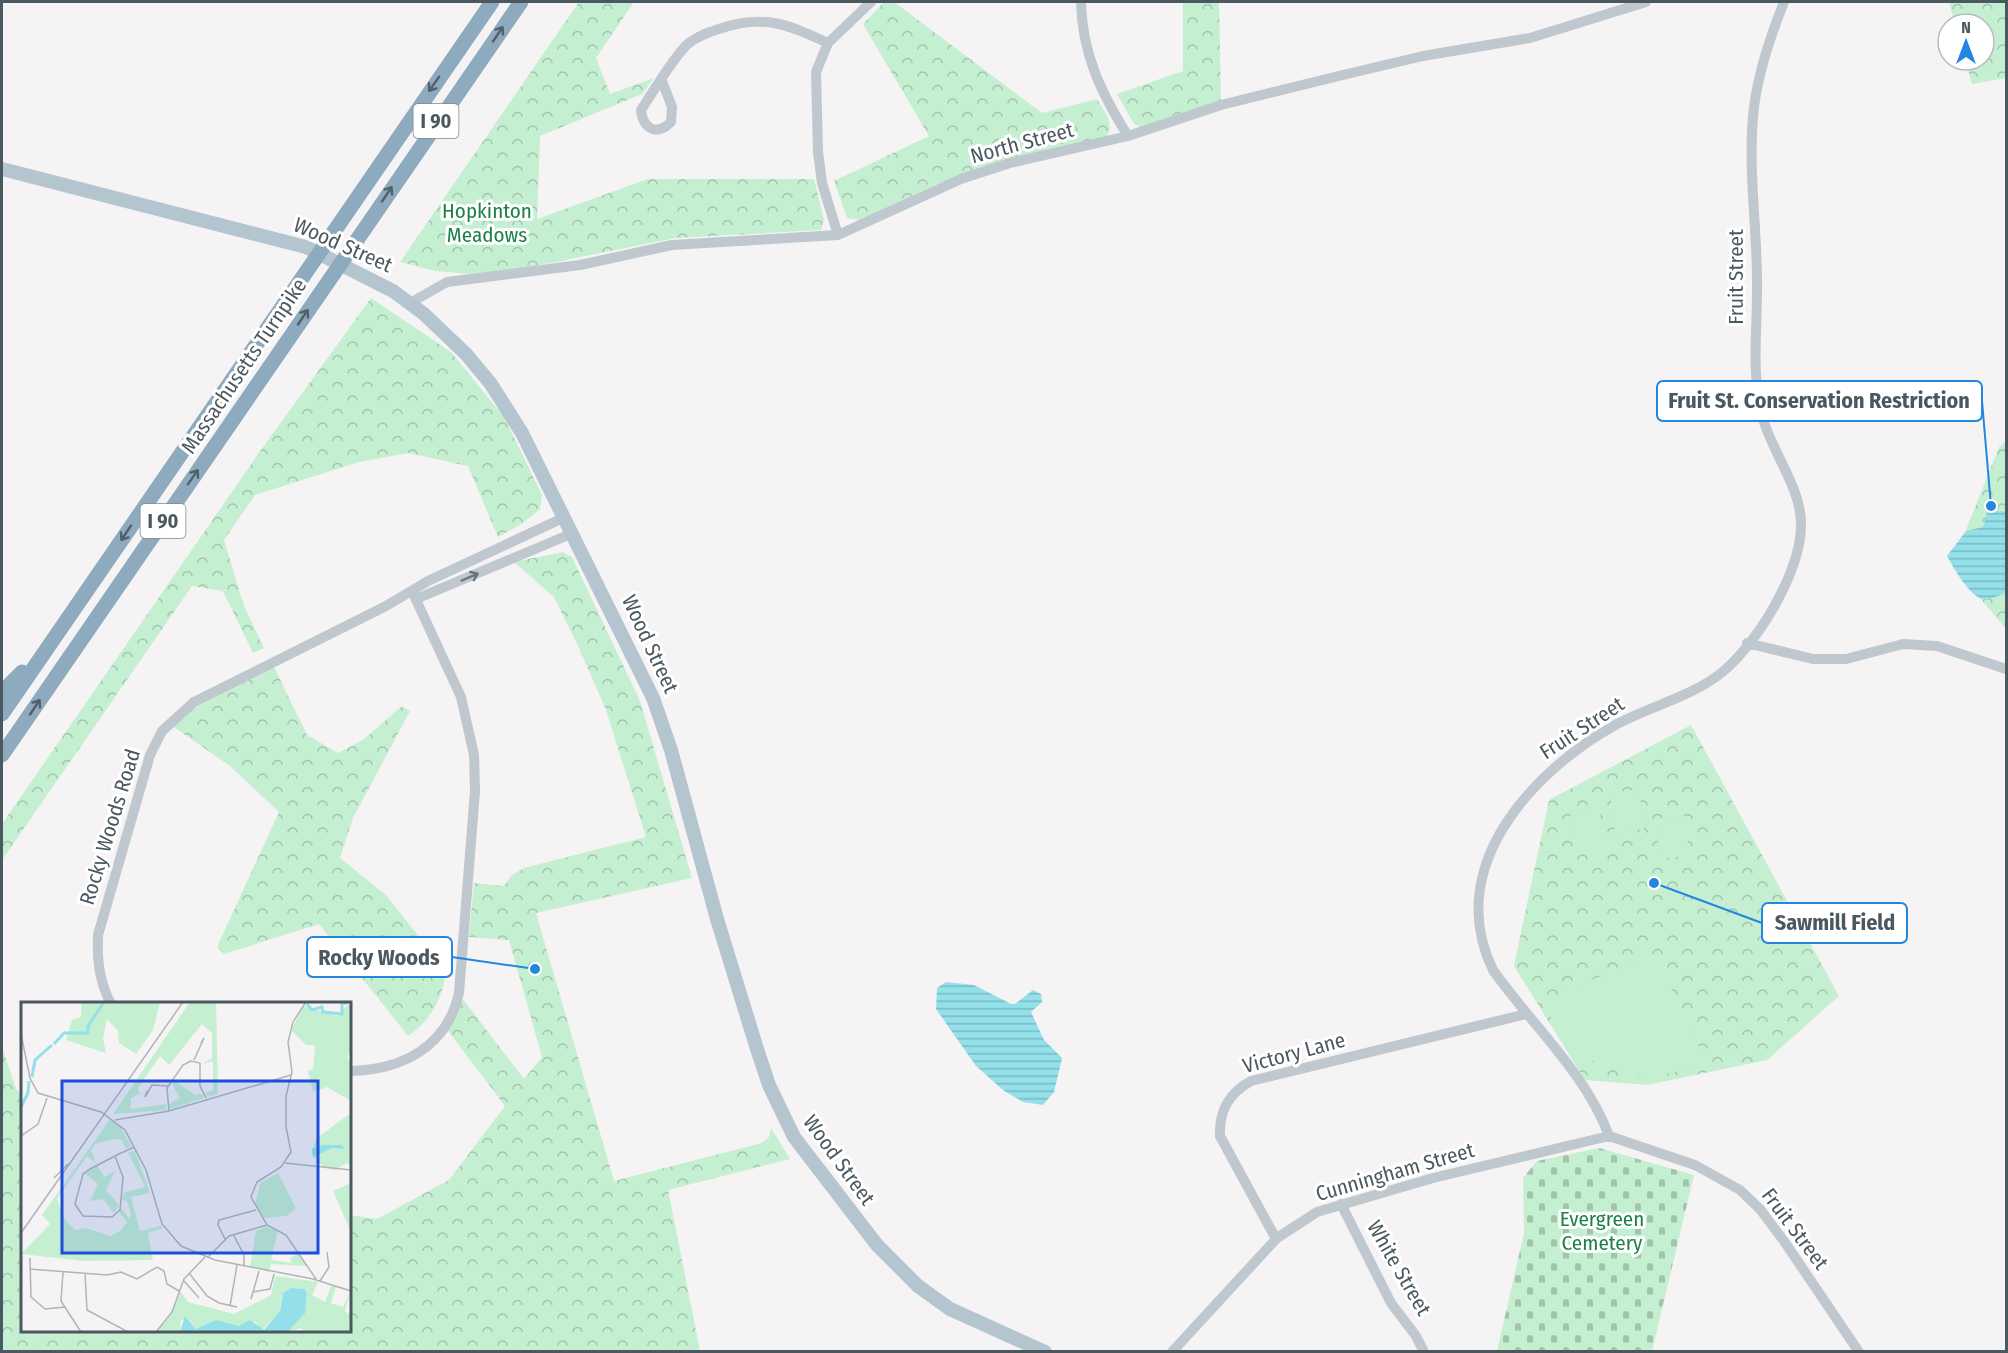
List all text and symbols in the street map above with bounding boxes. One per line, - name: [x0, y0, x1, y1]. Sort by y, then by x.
- north arrow: [1936, 12, 1996, 72]
- text: N: [1961, 18, 1971, 37]
- one-way arrow: [492, 26, 505, 43]
- one-way arrow: [428, 75, 440, 92]
- road number: I 90: [414, 104, 458, 138]
- street label: North Street: [968, 117, 1077, 169]
- one-way arrow: [381, 186, 393, 203]
- park label: Hopkinton Meadows: [442, 198, 532, 248]
- street label: Wood Street: [290, 212, 397, 278]
- street label: Fruit Street: [1723, 229, 1749, 325]
- street label: Massachusetts Turnpike: [176, 273, 312, 459]
- one-way arrow: [297, 308, 310, 325]
- callout: Fruit St. Conservation Restriction: [1657, 381, 1982, 421]
- text: Fruit St. Conservation Restriction: [1668, 387, 1970, 414]
- one-way arrow: [187, 470, 199, 486]
- road number: I 90: [140, 504, 186, 538]
- one-way arrow: [120, 524, 132, 540]
- one-way arrow: [460, 571, 479, 582]
- street label: Wood Street: [616, 591, 684, 697]
- street label: Fruit Street: [1535, 691, 1629, 765]
- one-way arrow: [29, 699, 41, 716]
- street label: Rocky Woods Road: [74, 746, 146, 908]
- callout: Sawmill Field: [1762, 903, 1907, 943]
- text: Sawmill Field: [1775, 909, 1895, 936]
- callout: Rocky Woods: [307, 937, 452, 977]
- text: Rocky Woods: [318, 944, 440, 971]
- inset map: [21, 1002, 351, 1332]
- street label: Victory Lane: [1240, 1027, 1348, 1079]
- street label: Wood Street: [797, 1110, 881, 1210]
- street label: Cunningham Street: [1313, 1137, 1477, 1207]
- street label: Fruit Street: [1756, 1183, 1834, 1275]
- park label: Evergreen Cemetery: [1560, 1206, 1644, 1256]
- street label: White Street: [1361, 1216, 1437, 1320]

